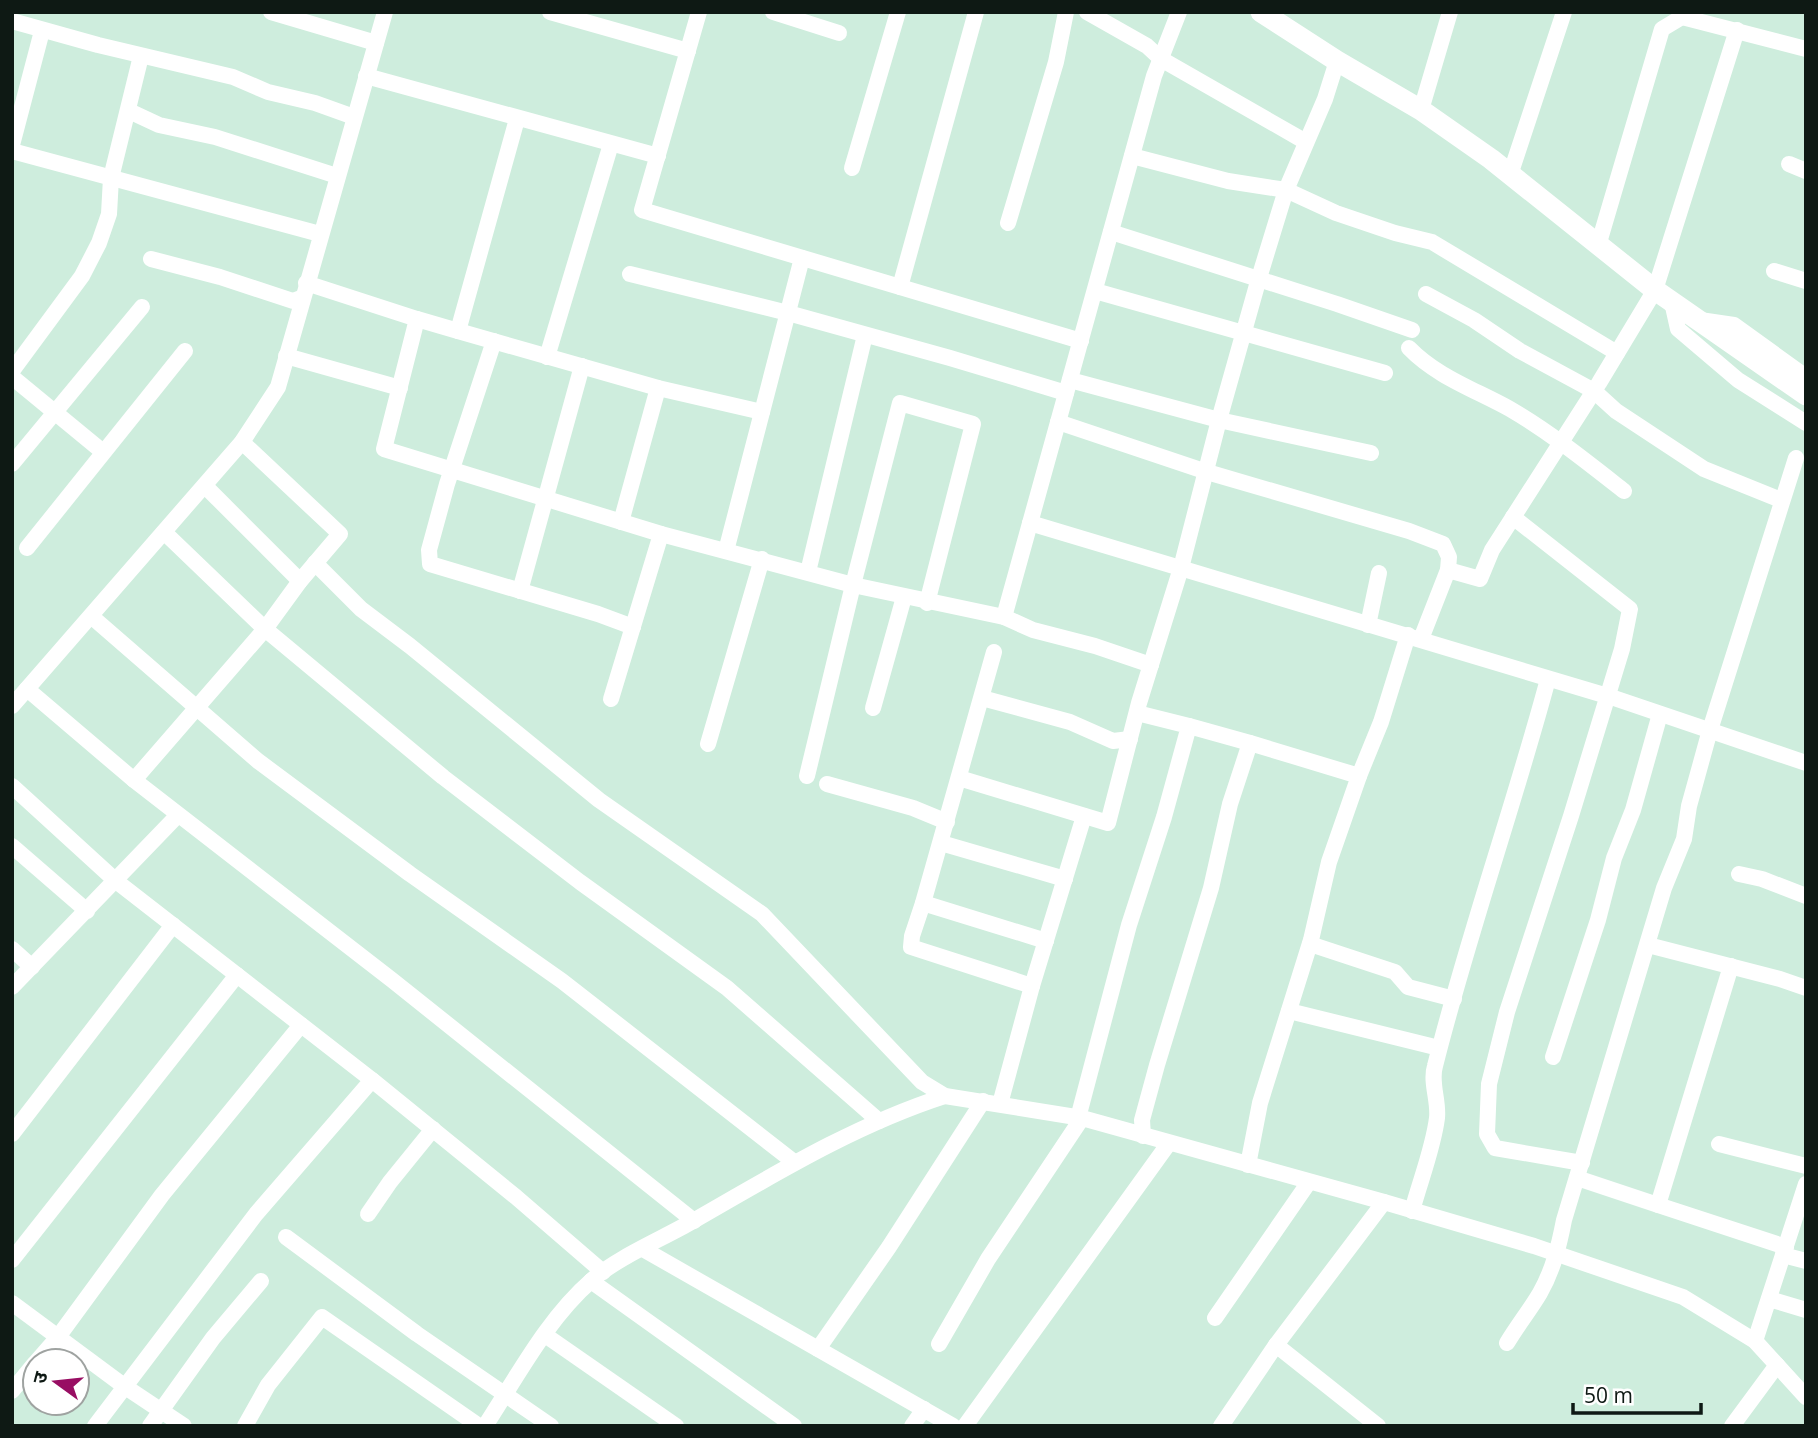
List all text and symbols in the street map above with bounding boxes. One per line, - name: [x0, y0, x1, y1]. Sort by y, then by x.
- north arrow: [21, 1347, 91, 1417]
- text: उ: [26, 1368, 54, 1386]
- scale bar: [1573, 1372, 1701, 1416]
- text: 50 m: [1584, 1381, 1633, 1409]

